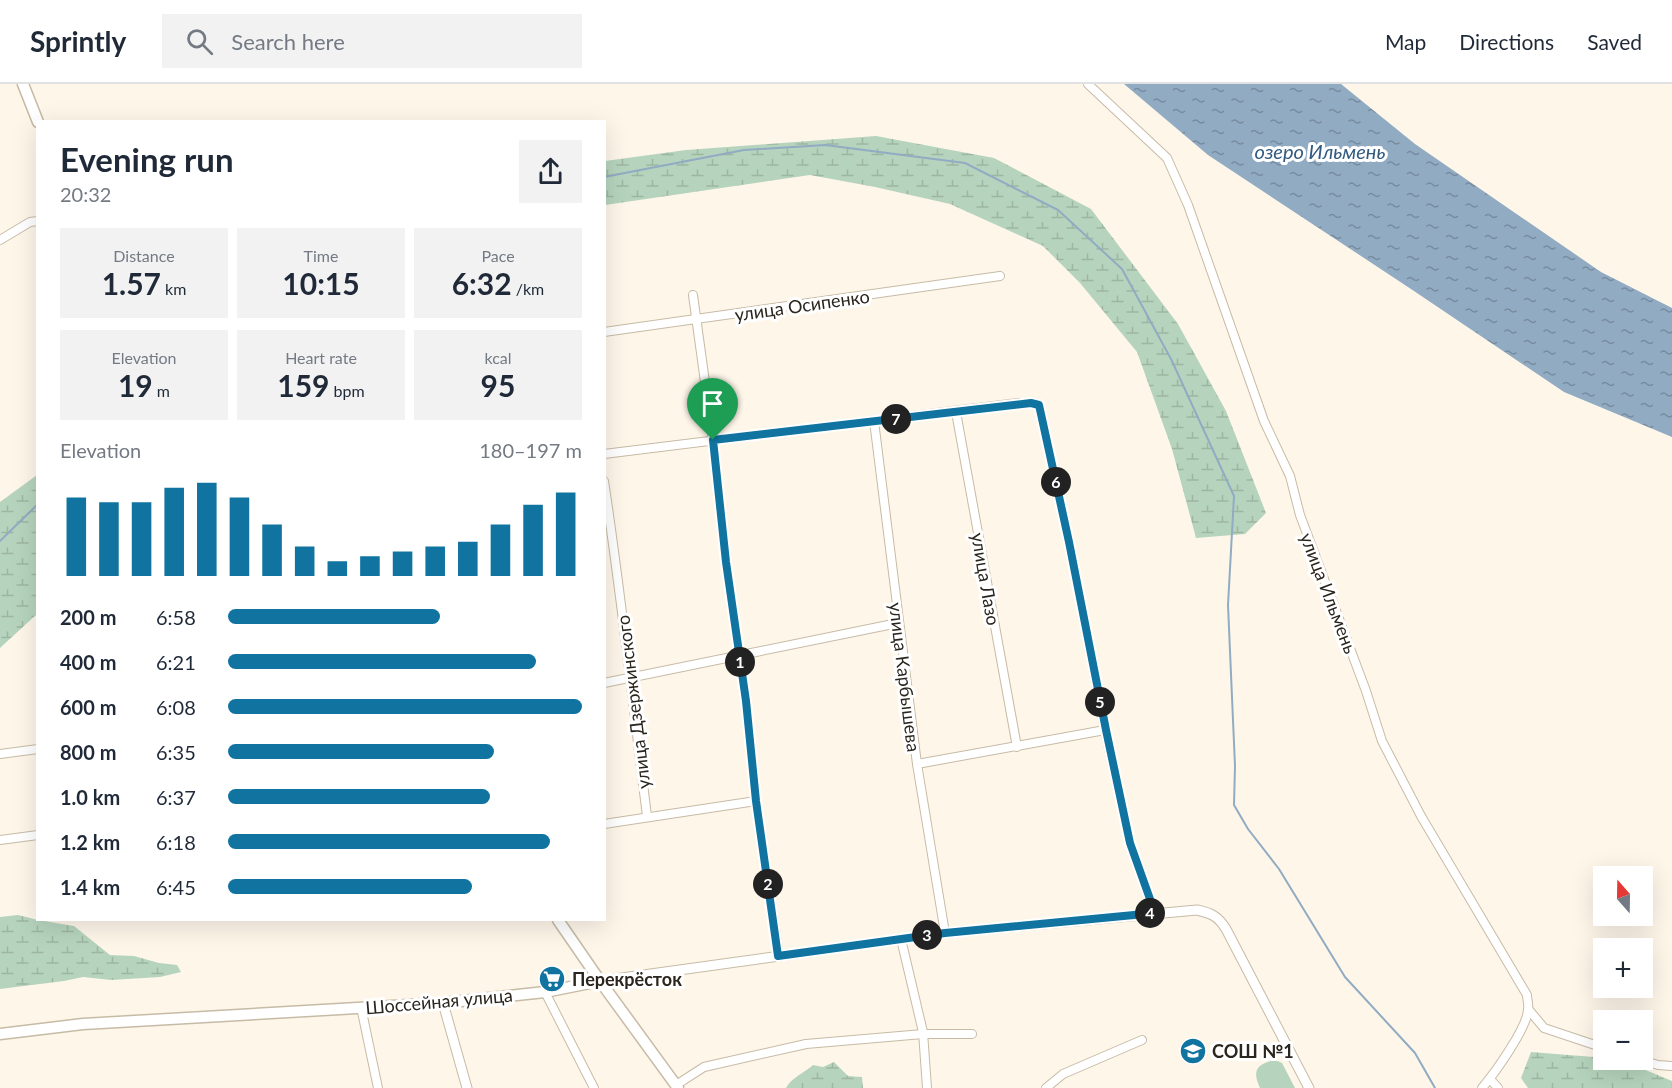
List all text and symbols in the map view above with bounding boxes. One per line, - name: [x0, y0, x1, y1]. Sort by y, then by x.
- search box: [162, 14, 582, 68]
- text: Sprintly: [30, 24, 126, 58]
- icon: search: [183, 25, 216, 58]
- text: Search here: [231, 28, 345, 55]
- text: Map: [1385, 29, 1426, 54]
- text: Directions: [1459, 29, 1554, 54]
- text: Saved: [1587, 29, 1642, 54]
- text: Evening run: [60, 139, 234, 179]
- water label: озеро Ильмень: [1255, 139, 1385, 163]
- button: share: [519, 140, 582, 203]
- text: 20:32: [60, 182, 111, 206]
- text: Distance: [113, 246, 175, 265]
- text: Time: [304, 246, 338, 265]
- text: Pace: [481, 246, 515, 265]
- text: 1.57: [102, 265, 161, 301]
- text: 10:15: [282, 265, 360, 301]
- text: 6:32: [452, 265, 512, 301]
- text: km: [161, 279, 186, 298]
- text: /km: [512, 279, 544, 298]
- street label: улица Осипенко: [733, 285, 871, 325]
- text: Elevation: [112, 348, 177, 367]
- text: Heart rate: [285, 348, 357, 367]
- text: kcal: [484, 348, 512, 367]
- text: 19: [118, 367, 153, 403]
- text: 159: [277, 367, 330, 403]
- text: 95: [481, 367, 515, 403]
- pin: [687, 378, 738, 440]
- text: m: [153, 381, 170, 400]
- text: bpm: [330, 381, 365, 400]
- icon: arrive: [696, 387, 729, 420]
- pin: 7: [881, 404, 911, 434]
- text: 7: [891, 409, 901, 428]
- text: Elevation: [60, 438, 141, 462]
- text: 180–197 m: [479, 438, 582, 462]
- pin: 6: [1041, 467, 1071, 497]
- text: 6: [1051, 472, 1061, 491]
- street label: улица Ильмень: [1296, 530, 1362, 657]
- street label: улица Лазо: [967, 531, 1005, 627]
- street label: улица Карбышева: [885, 601, 925, 753]
- text: 200 m: [60, 605, 116, 629]
- text: 6:58: [156, 605, 196, 629]
- street label: улица Дзержинского: [611, 614, 655, 790]
- pin: 1: [725, 647, 755, 677]
- text: 400 m: [60, 650, 116, 674]
- text: 6:21: [156, 650, 196, 674]
- text: 1: [735, 652, 745, 671]
- pin: 5: [1085, 687, 1115, 717]
- text: 5: [1095, 692, 1105, 711]
- text: 600 m: [60, 695, 116, 719]
- text: 6:08: [156, 695, 196, 719]
- text: 800 m: [60, 740, 116, 764]
- text: 6:35: [156, 740, 196, 764]
- text: 1.0 km: [60, 785, 120, 809]
- text: 6:37: [156, 785, 196, 809]
- text: 1.2 km: [60, 830, 120, 854]
- text: 6:18: [156, 830, 196, 854]
- north arrow: [1593, 866, 1653, 926]
- map controls: [1593, 866, 1653, 1070]
- pin: 2: [753, 869, 783, 899]
- text: 2: [763, 874, 773, 893]
- text: 1.4 km: [60, 875, 120, 899]
- text: 6:45: [156, 875, 196, 899]
- pin: 4: [1135, 898, 1165, 928]
- text: 4: [1145, 903, 1155, 922]
- pin: 3: [912, 920, 942, 950]
- text: 3: [922, 925, 932, 944]
- button: +: [1593, 938, 1653, 998]
- supermarket icon: Перекрёсток: [537, 964, 567, 994]
- place label: Перекрёсток: [572, 968, 682, 990]
- street label: Шоссейная улица: [364, 984, 514, 1018]
- button: −: [1593, 1010, 1653, 1070]
- school or university icon: СОШ №1: [1178, 1036, 1208, 1066]
- place label: СОШ №1: [1212, 1040, 1294, 1062]

